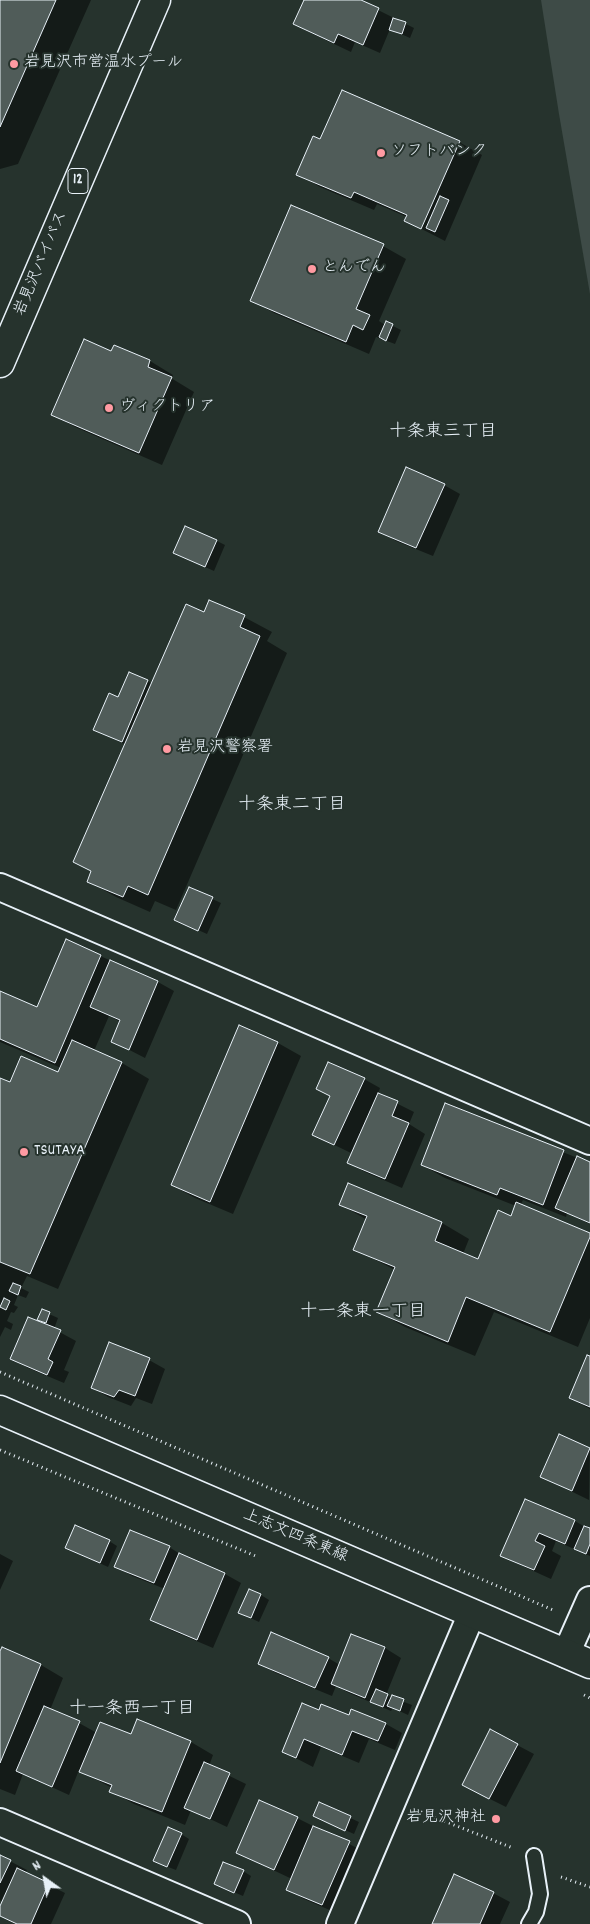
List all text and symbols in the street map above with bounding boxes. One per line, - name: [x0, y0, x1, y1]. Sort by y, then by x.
- place label: 岩見沢市営温水プール: [24, 54, 183, 74]
- marker: 岩見沢市営温水プール: [8, 58, 20, 70]
- place label: ソフトバンク: [391, 143, 487, 163]
- marker: ソフトバンク: [375, 147, 387, 159]
- road number: 12: [68, 168, 88, 194]
- street label: 岩見沢バイパス: [11, 209, 73, 319]
- place label: とんでん: [322, 259, 386, 279]
- marker: とんでん: [306, 263, 318, 275]
- place label: ヴィクトリア: [119, 398, 215, 418]
- marker: ヴィクトリア: [103, 402, 115, 414]
- district label: 十条東三丁目: [389, 423, 497, 445]
- place label: 岩見沢警察署: [177, 739, 273, 759]
- marker: 岩見沢警察署: [161, 743, 173, 755]
- district label: 十条東二丁目: [238, 796, 346, 818]
- place label: TSUTAYA: [34, 1142, 85, 1162]
- marker: TSUTAYA: [18, 1146, 30, 1158]
- district label: 十一条東一丁目: [300, 1303, 426, 1325]
- street label: 上志文四条東線: [240, 1506, 350, 1568]
- district label: 十一条西一丁目: [69, 1700, 195, 1722]
- place label: 岩見沢神社: [406, 1809, 486, 1829]
- marker: 岩見沢神社: [490, 1813, 502, 1825]
- north arrow: [20, 1854, 70, 1904]
- text: N: [29, 1856, 45, 1877]

